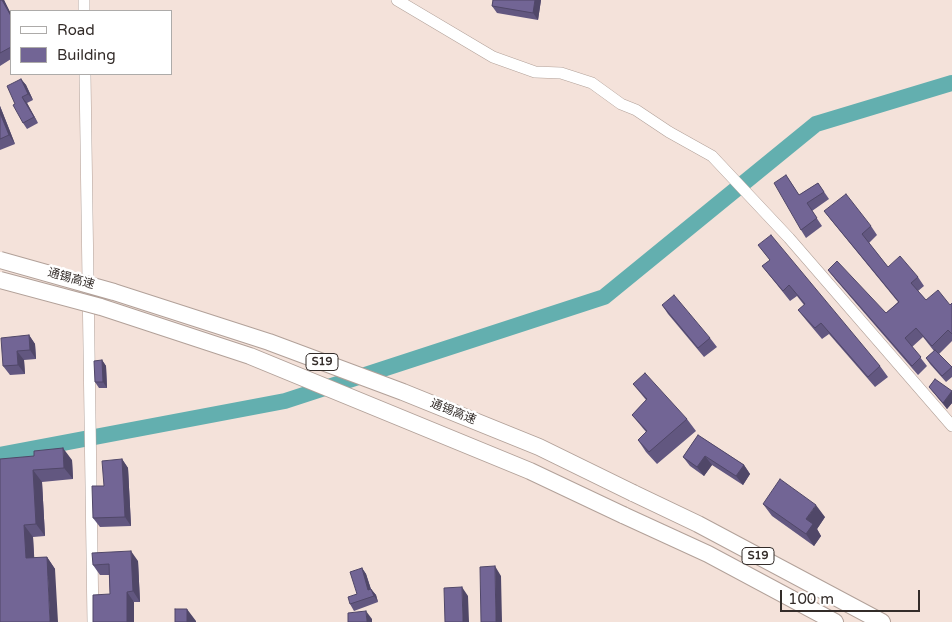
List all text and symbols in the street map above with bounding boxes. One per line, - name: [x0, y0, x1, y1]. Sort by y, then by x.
- legend: [10, 10, 172, 75]
- text: Road: [57, 21, 95, 39]
- text: Building: [57, 46, 116, 64]
- street label: 通锡高速: [46, 265, 96, 293]
- road number: S19: [306, 354, 338, 371]
- street label: 通锡高速: [428, 396, 478, 428]
- road number: S19: [742, 548, 774, 564]
- scale bar: [782, 580, 922, 612]
- text: 100 m: [788, 590, 834, 608]

